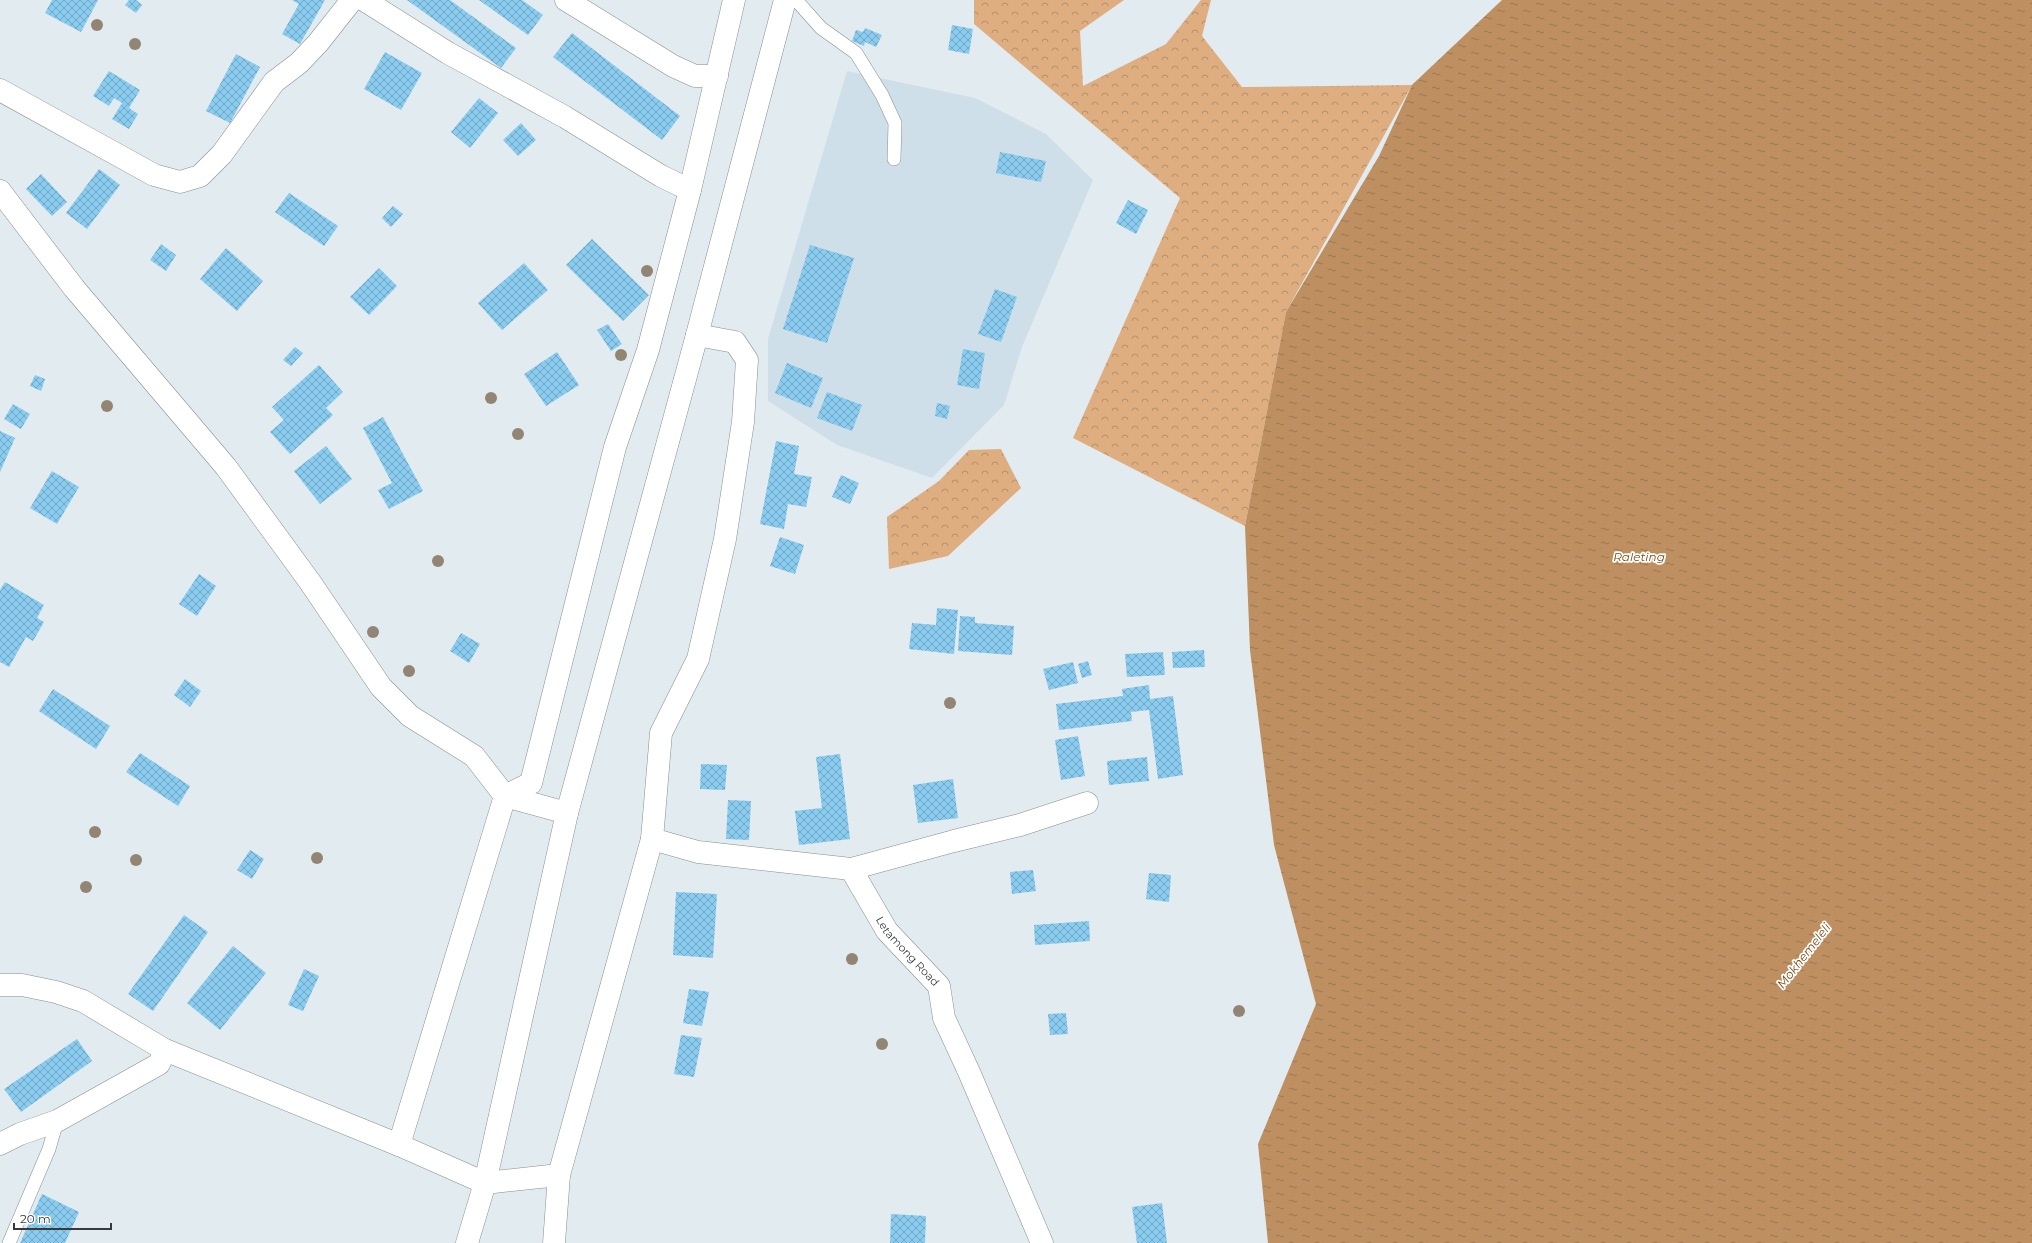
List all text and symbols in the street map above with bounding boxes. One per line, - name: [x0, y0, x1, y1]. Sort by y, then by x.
- water label: Raleting: [1613, 549, 1665, 564]
- street label: Letamong Road: [873, 914, 942, 989]
- water label: Mokhemeleli: [1774, 920, 1834, 991]
- scale bar: [14, 1205, 111, 1231]
- text: 20 m: [20, 1211, 51, 1226]

